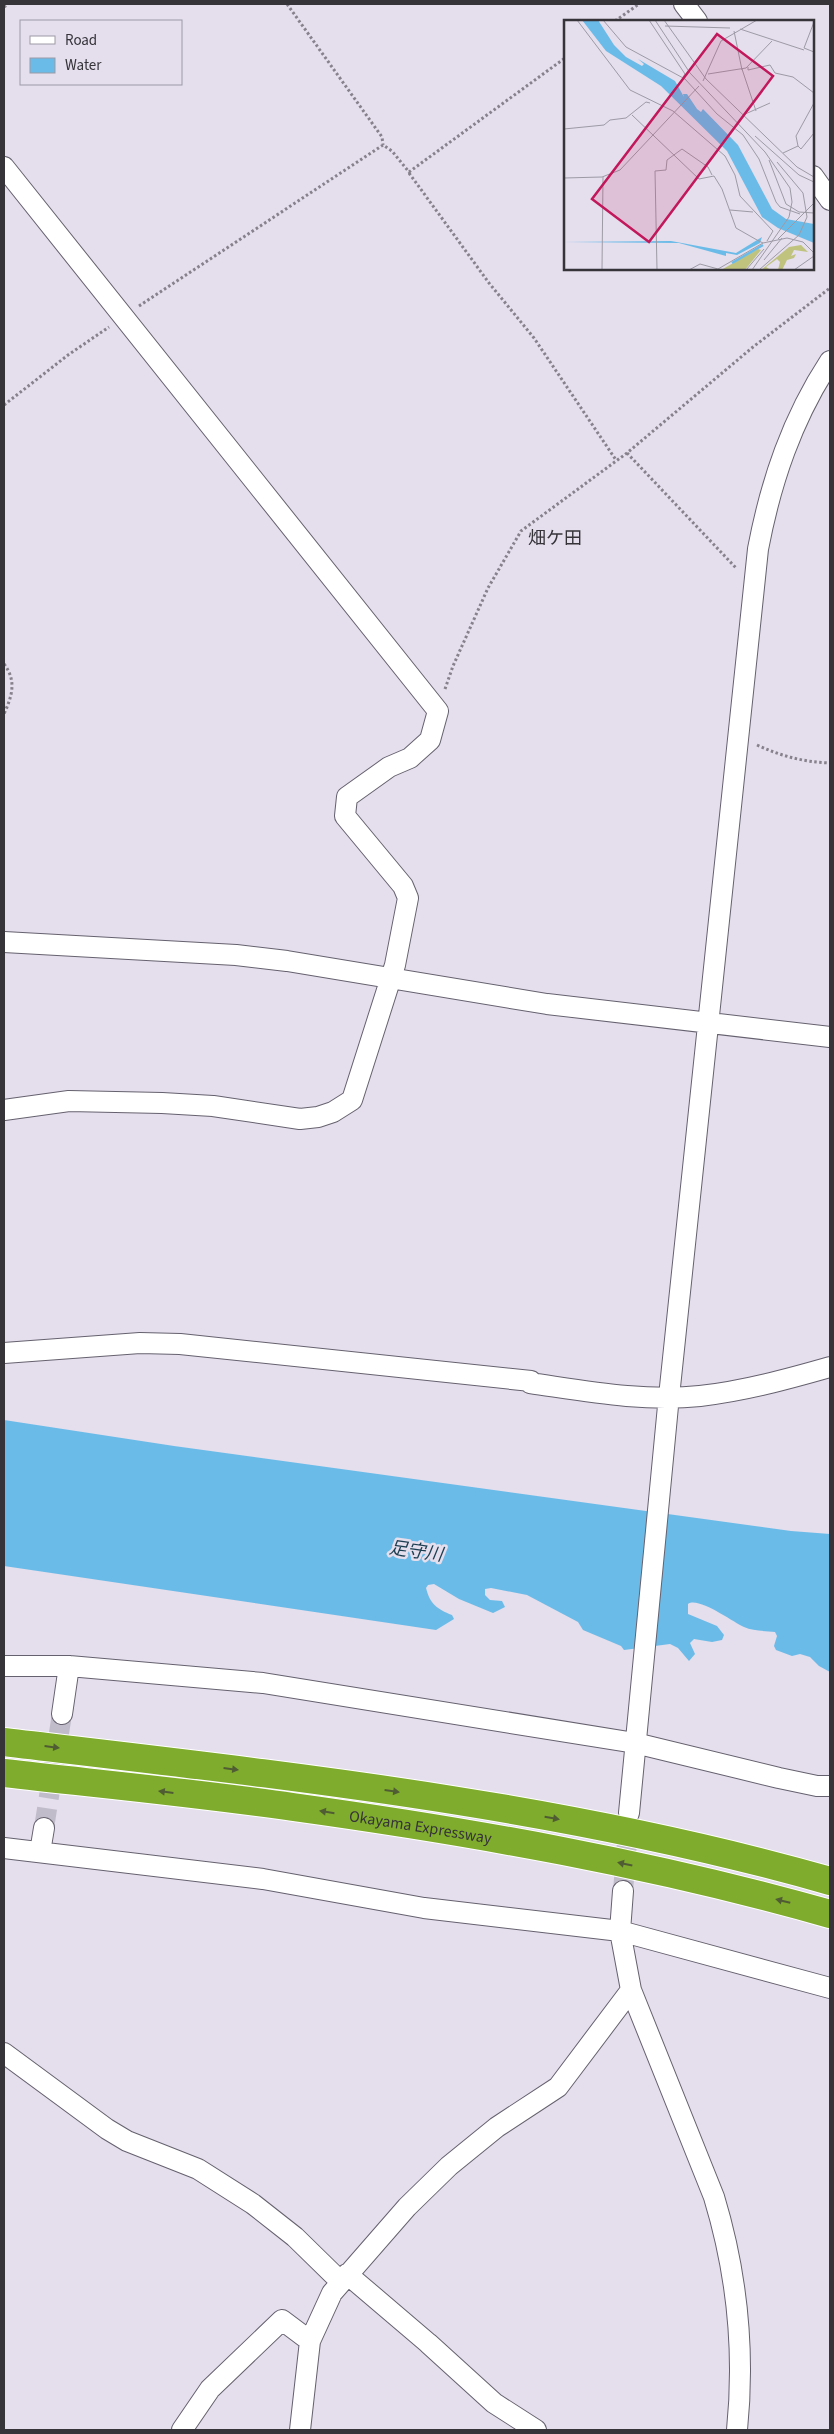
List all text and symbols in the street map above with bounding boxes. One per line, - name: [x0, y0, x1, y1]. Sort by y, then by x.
- legend: [20, 20, 182, 85]
- inset map: [564, 20, 814, 270]
- text: Road: [65, 30, 97, 51]
- text: Water: [65, 55, 102, 76]
- district label: 畑ケ田: [528, 526, 582, 551]
- water label: 足守川: [387, 1535, 446, 1568]
- one-way arrow: [44, 1744, 60, 1752]
- one-way arrow: [223, 1765, 239, 1773]
- one-way arrow: [384, 1787, 400, 1795]
- one-way arrow: [158, 1788, 174, 1796]
- street label: Okayama Expressway: [348, 1805, 494, 1850]
- one-way arrow: [319, 1808, 335, 1816]
- one-way arrow: [544, 1815, 560, 1823]
- one-way arrow: [617, 1860, 633, 1868]
- one-way arrow: [776, 1897, 791, 1905]

